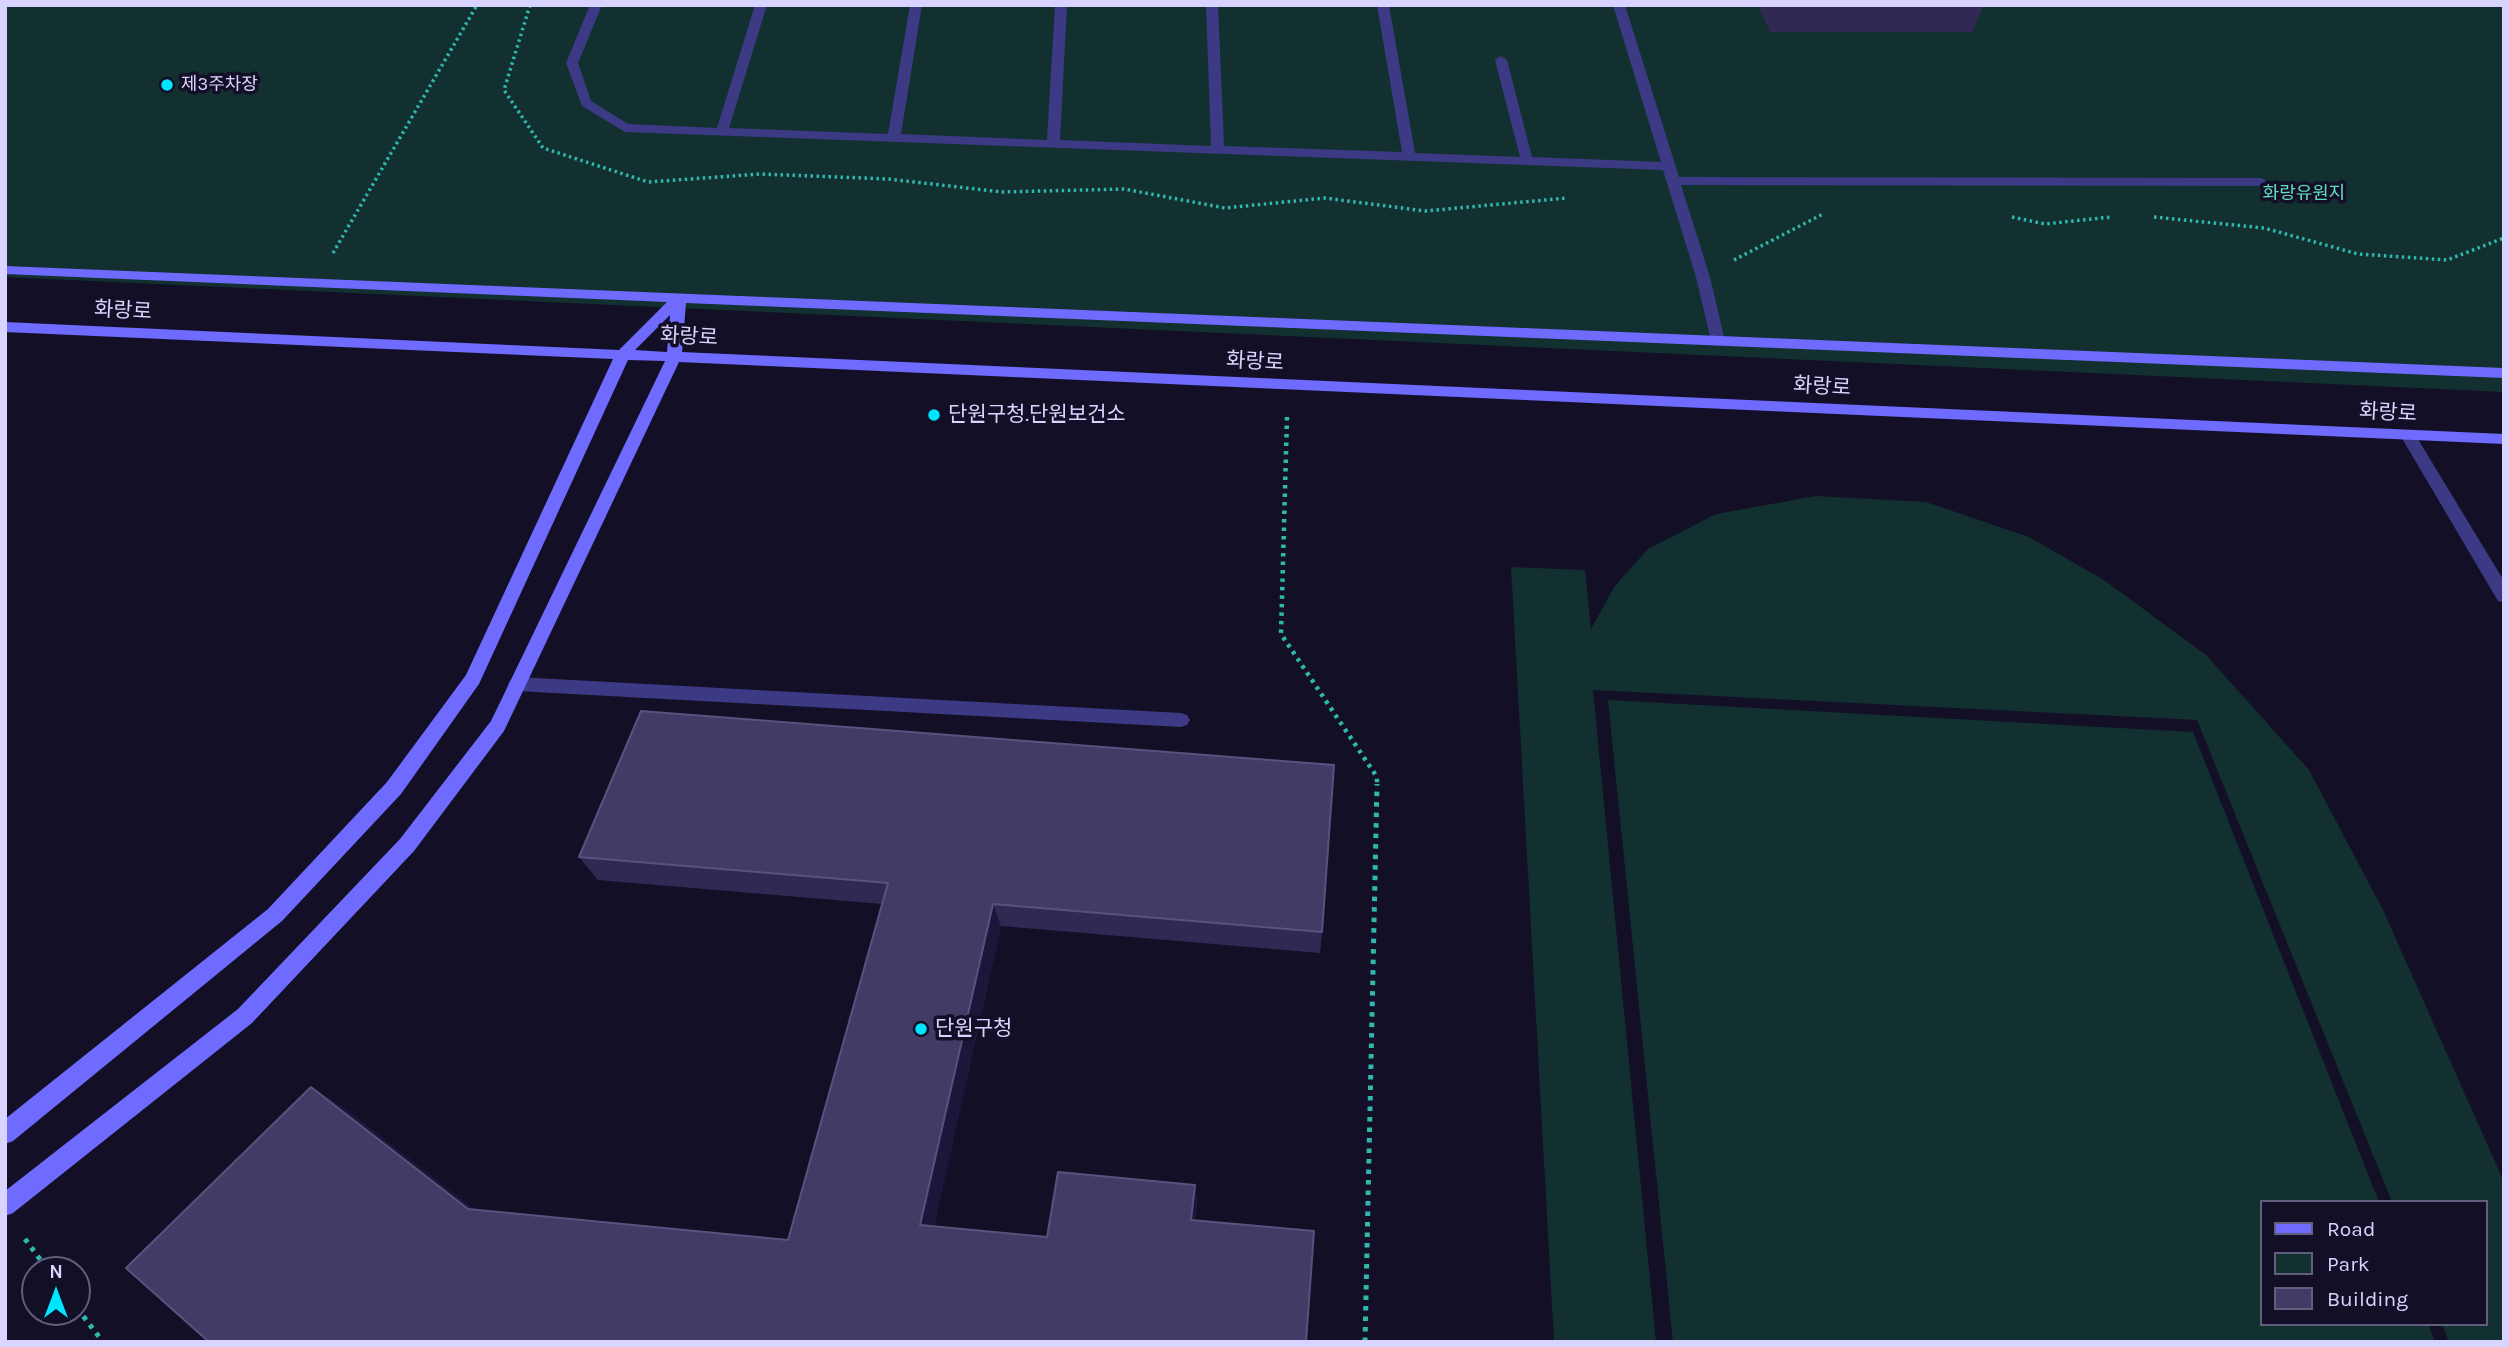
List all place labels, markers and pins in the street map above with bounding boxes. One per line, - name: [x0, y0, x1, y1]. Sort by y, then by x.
- place label: 제3주차장: [181, 74, 258, 96]
- marker: 제3주차장: [159, 77, 175, 93]
- place label: 단원구청.단원보건소: [948, 402, 1126, 428]
- marker: 단원구청.단원보건소: [926, 407, 942, 423]
- place label: 단원구청: [935, 1016, 1012, 1042]
- marker: 단원구청: [913, 1021, 929, 1037]

